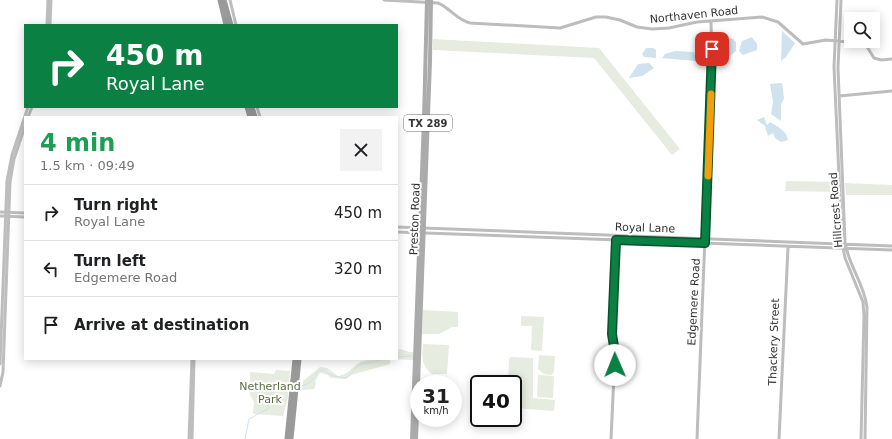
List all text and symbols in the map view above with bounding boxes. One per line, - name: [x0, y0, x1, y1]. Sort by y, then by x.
- street label: Northaven Road: [649, 4, 739, 26]
- map controls: [844, 12, 880, 48]
- button: search: [844, 12, 880, 48]
- pin: [695, 32, 729, 66]
- icon: arrive: [701, 38, 723, 60]
- text: 450 m: [106, 39, 203, 72]
- icon: right: [40, 40, 92, 92]
- text: Royal Lane: [106, 73, 205, 94]
- road number: TX 289: [404, 115, 452, 131]
- text: 4 min: [40, 129, 115, 157]
- button: close: [340, 129, 382, 171]
- text: 1.5 km · 09:49: [40, 158, 135, 173]
- street label: Hillcrest Road: [827, 172, 845, 248]
- street label: Preston Road: [407, 183, 423, 255]
- text: Turn right: [74, 196, 158, 214]
- icon: right: [40, 202, 62, 224]
- text: 450 m: [334, 204, 382, 222]
- text: Royal Lane: [74, 214, 145, 229]
- street label: Royal Lane: [615, 220, 676, 236]
- text: Turn left: [74, 252, 146, 270]
- icon: left: [40, 258, 62, 280]
- street label: Edgemere Road: [685, 258, 703, 346]
- text: 320 m: [334, 260, 382, 278]
- text: Edgemere Road: [74, 270, 177, 285]
- street label: Thackery Street: [766, 298, 782, 387]
- icon: arrive: [40, 314, 62, 336]
- text: Arrive at destination: [74, 316, 249, 334]
- text: 690 m: [334, 316, 382, 334]
- position arrow: [594, 344, 636, 386]
- speed limit sign: 40: [470, 375, 522, 427]
- park label: Netherland Park: [239, 380, 301, 406]
- text: 31: [422, 384, 450, 408]
- text: km/h: [423, 405, 449, 416]

